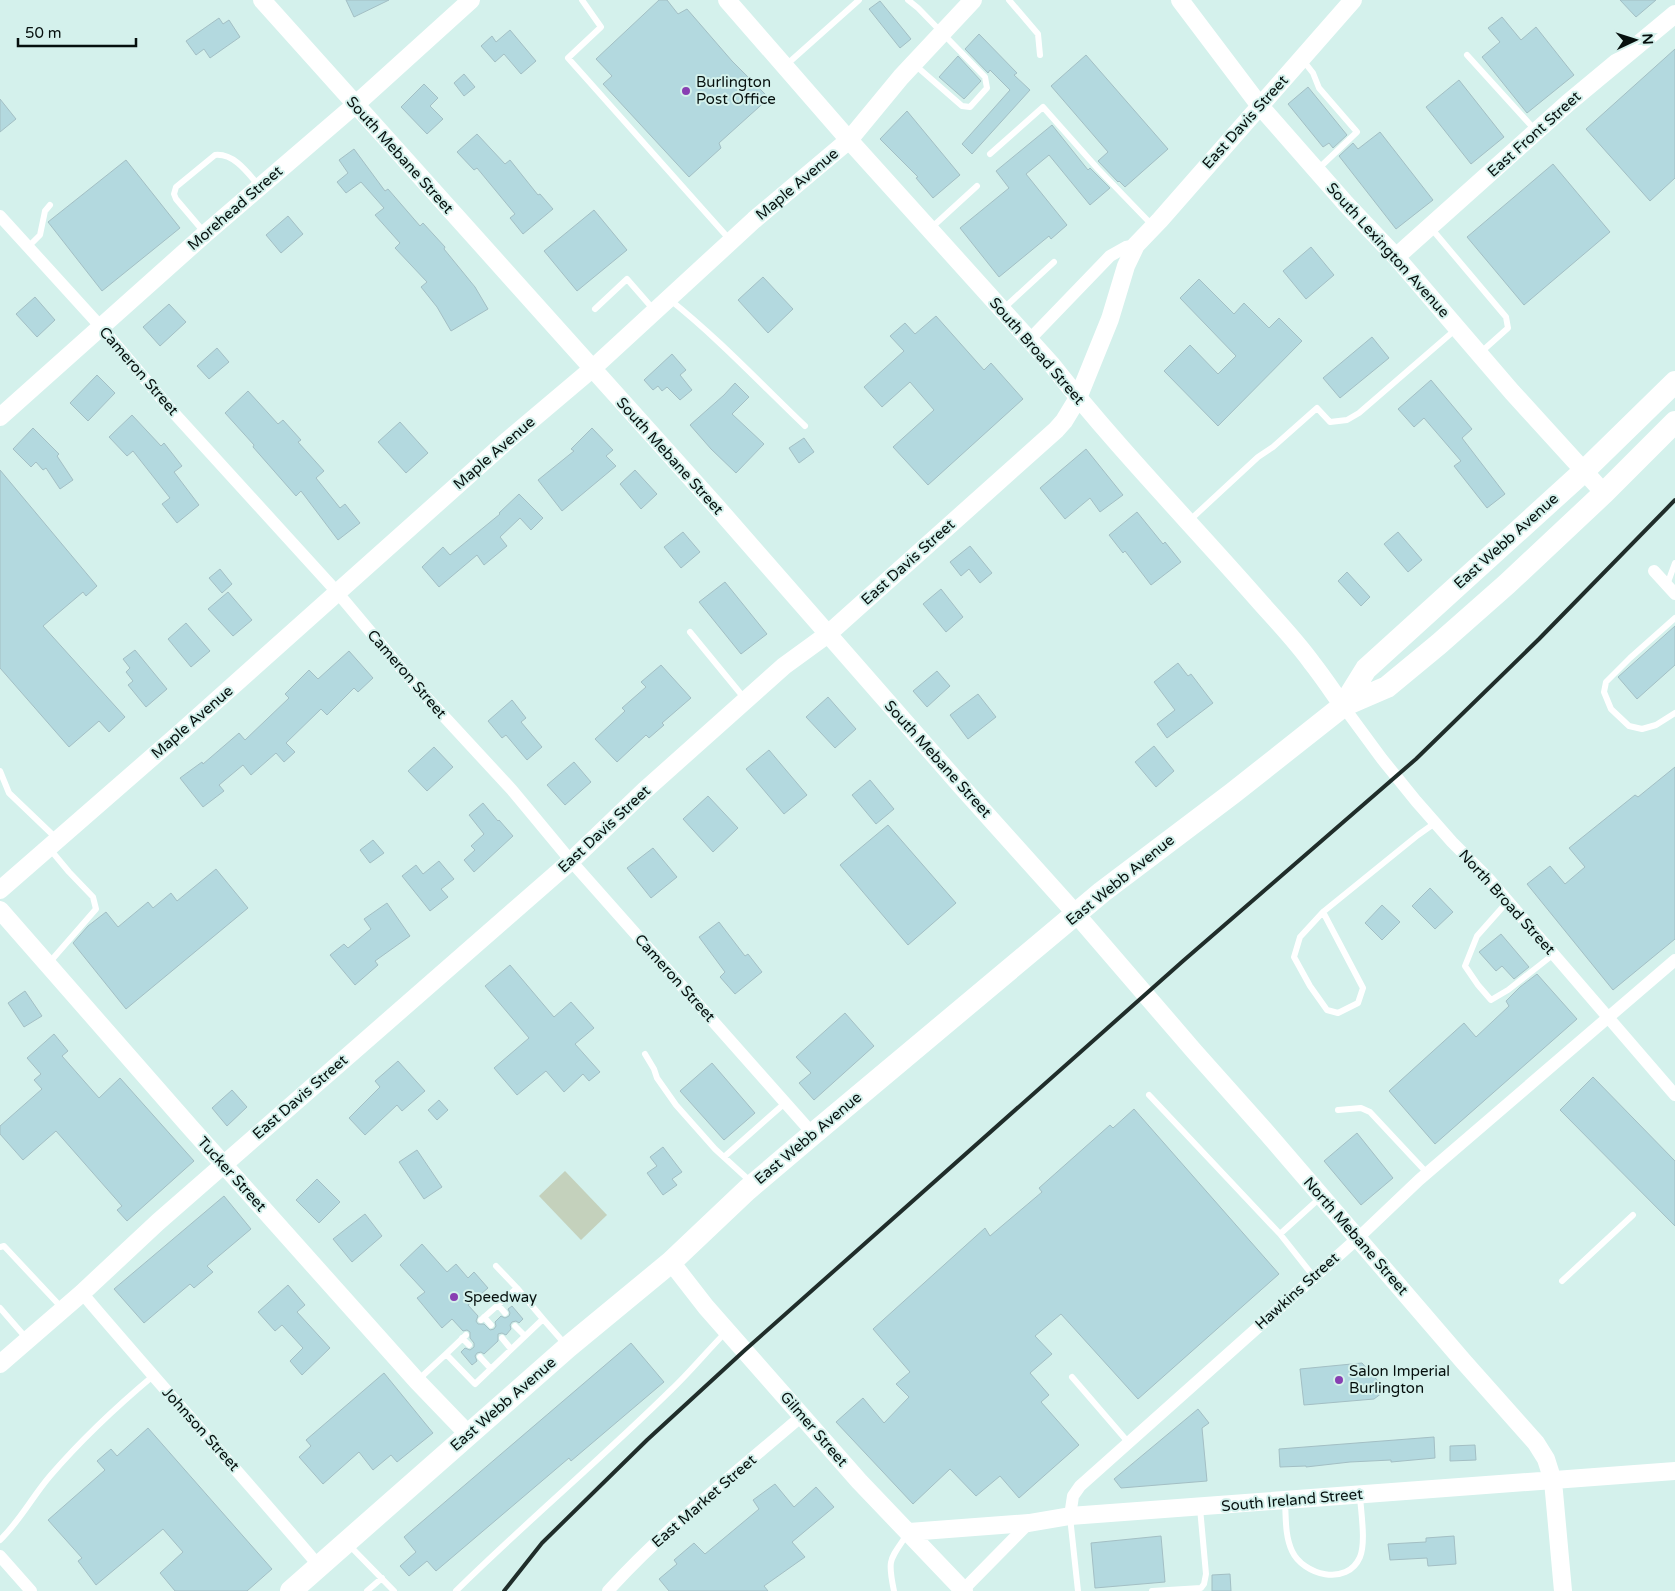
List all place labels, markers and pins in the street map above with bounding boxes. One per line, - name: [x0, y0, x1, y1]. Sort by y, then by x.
- place label: Burlington Post Office: [696, 73, 776, 108]
- marker: Burlington Post Office: [680, 85, 692, 97]
- place label: Speedway: [464, 1288, 537, 1306]
- marker: Speedway: [448, 1291, 460, 1303]
- place label: Salon Imperial Burlington: [1349, 1362, 1450, 1397]
- marker: Salon Imperial Burlington: [1333, 1374, 1345, 1386]

